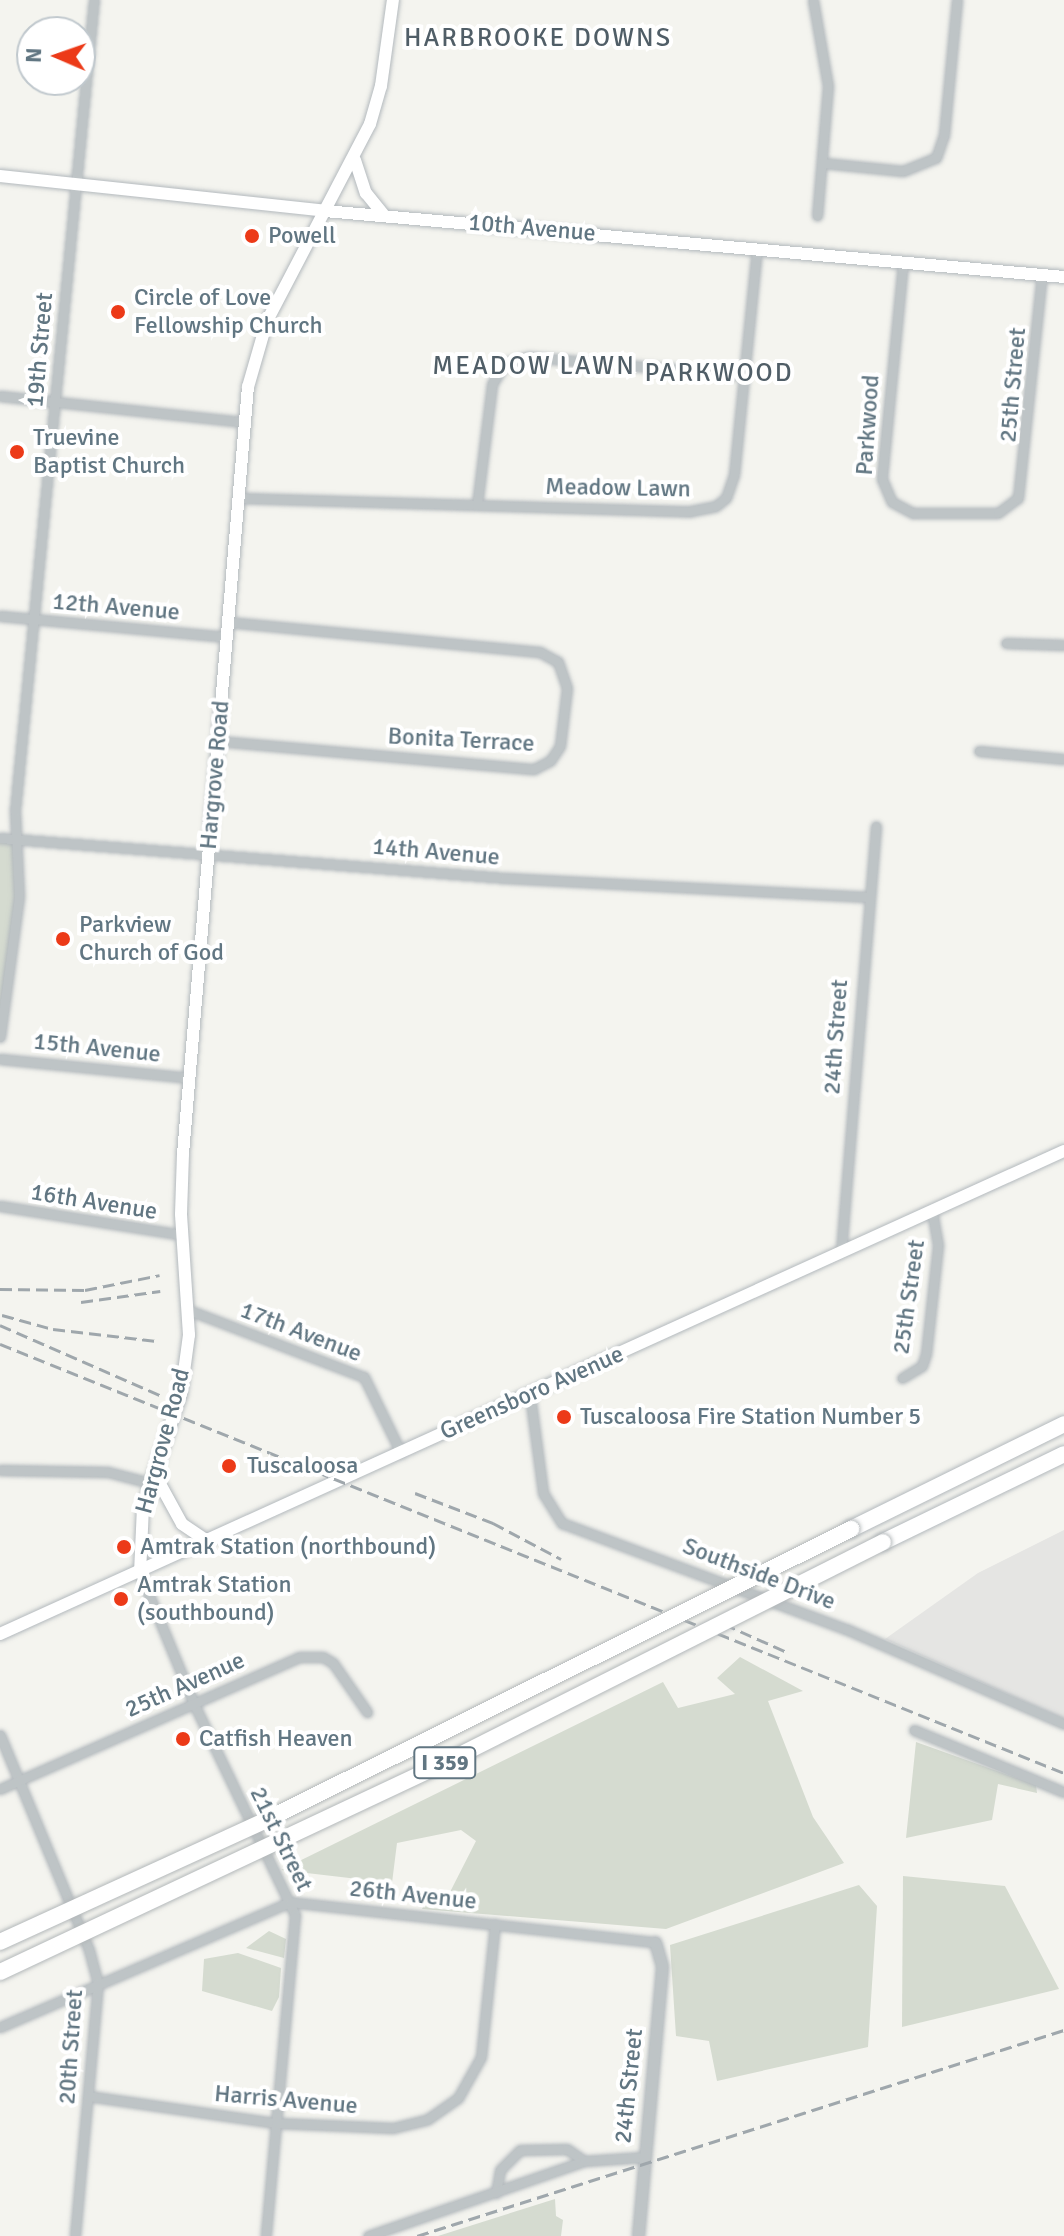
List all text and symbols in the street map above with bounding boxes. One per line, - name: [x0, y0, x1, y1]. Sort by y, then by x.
- north arrow: [16, 16, 96, 96]
- district label: HARBROOKE DOWNS: [404, 23, 672, 55]
- text: N: [20, 47, 47, 63]
- street label: 10th Avenue: [467, 208, 597, 248]
- place label: Powell: [268, 222, 336, 250]
- marker: Powell: [243, 227, 261, 245]
- place label: Circle of Love Fellowship Church: [134, 284, 323, 340]
- street label: 19th Street: [21, 291, 59, 409]
- marker: Circle of Love Fellowship Church: [109, 303, 127, 321]
- street label: 25th Street: [994, 326, 1032, 444]
- district label: MEADOW LAWN: [432, 351, 636, 383]
- district label: PARKWOOD: [644, 358, 794, 390]
- street label: Parkwood: [850, 374, 886, 476]
- place label: Truevine Baptist Church: [33, 424, 185, 480]
- marker: Truevine Baptist Church: [8, 443, 26, 461]
- street label: Meadow Lawn: [545, 472, 691, 504]
- street label: 12th Avenue: [51, 587, 181, 627]
- street label: Hargrove Road: [194, 699, 236, 851]
- street label: Bonita Terrace: [387, 722, 535, 758]
- street label: 14th Avenue: [371, 832, 501, 872]
- place label: Parkview Church of God: [79, 911, 224, 967]
- marker: Parkview Church of God: [54, 930, 72, 948]
- street label: 24th Street: [818, 979, 854, 1095]
- street label: 15th Avenue: [32, 1027, 162, 1069]
- street label: 16th Avenue: [29, 1178, 159, 1226]
- street label: 25th Street: [887, 1238, 931, 1356]
- street label: 17th Avenue: [236, 1296, 366, 1368]
- street label: Greensboro Avenue: [436, 1340, 628, 1446]
- street label: Hargrove Road: [130, 1365, 196, 1517]
- place label: Tuscaloosa Fire Station Number 5: [580, 1403, 921, 1431]
- marker: Tuscaloosa Fire Station Number 5: [555, 1408, 573, 1426]
- place label: Tuscaloosa: [247, 1452, 358, 1480]
- marker: Tuscaloosa: [218, 1455, 240, 1477]
- street label: Southside Drive: [679, 1532, 839, 1616]
- place label: Amtrak Station (northbound): [140, 1533, 436, 1561]
- marker: Amtrak Station (northbound): [115, 1538, 133, 1556]
- place label: Amtrak Station (southbound): [137, 1571, 292, 1627]
- marker: Amtrak Station (southbound): [112, 1590, 130, 1608]
- street label: 25th Avenue: [121, 1646, 249, 1724]
- place label: Catfish Heaven: [199, 1725, 353, 1753]
- marker: Catfish Heaven: [174, 1730, 192, 1748]
- road number: I 359: [413, 1745, 477, 1781]
- street label: 21st Street: [243, 1782, 319, 1896]
- street label: 26th Avenue: [348, 1874, 478, 1916]
- street label: 20th Street: [53, 1989, 89, 2105]
- street label: 24th Street: [609, 2027, 649, 2145]
- street label: Harris Avenue: [213, 2079, 359, 2121]

